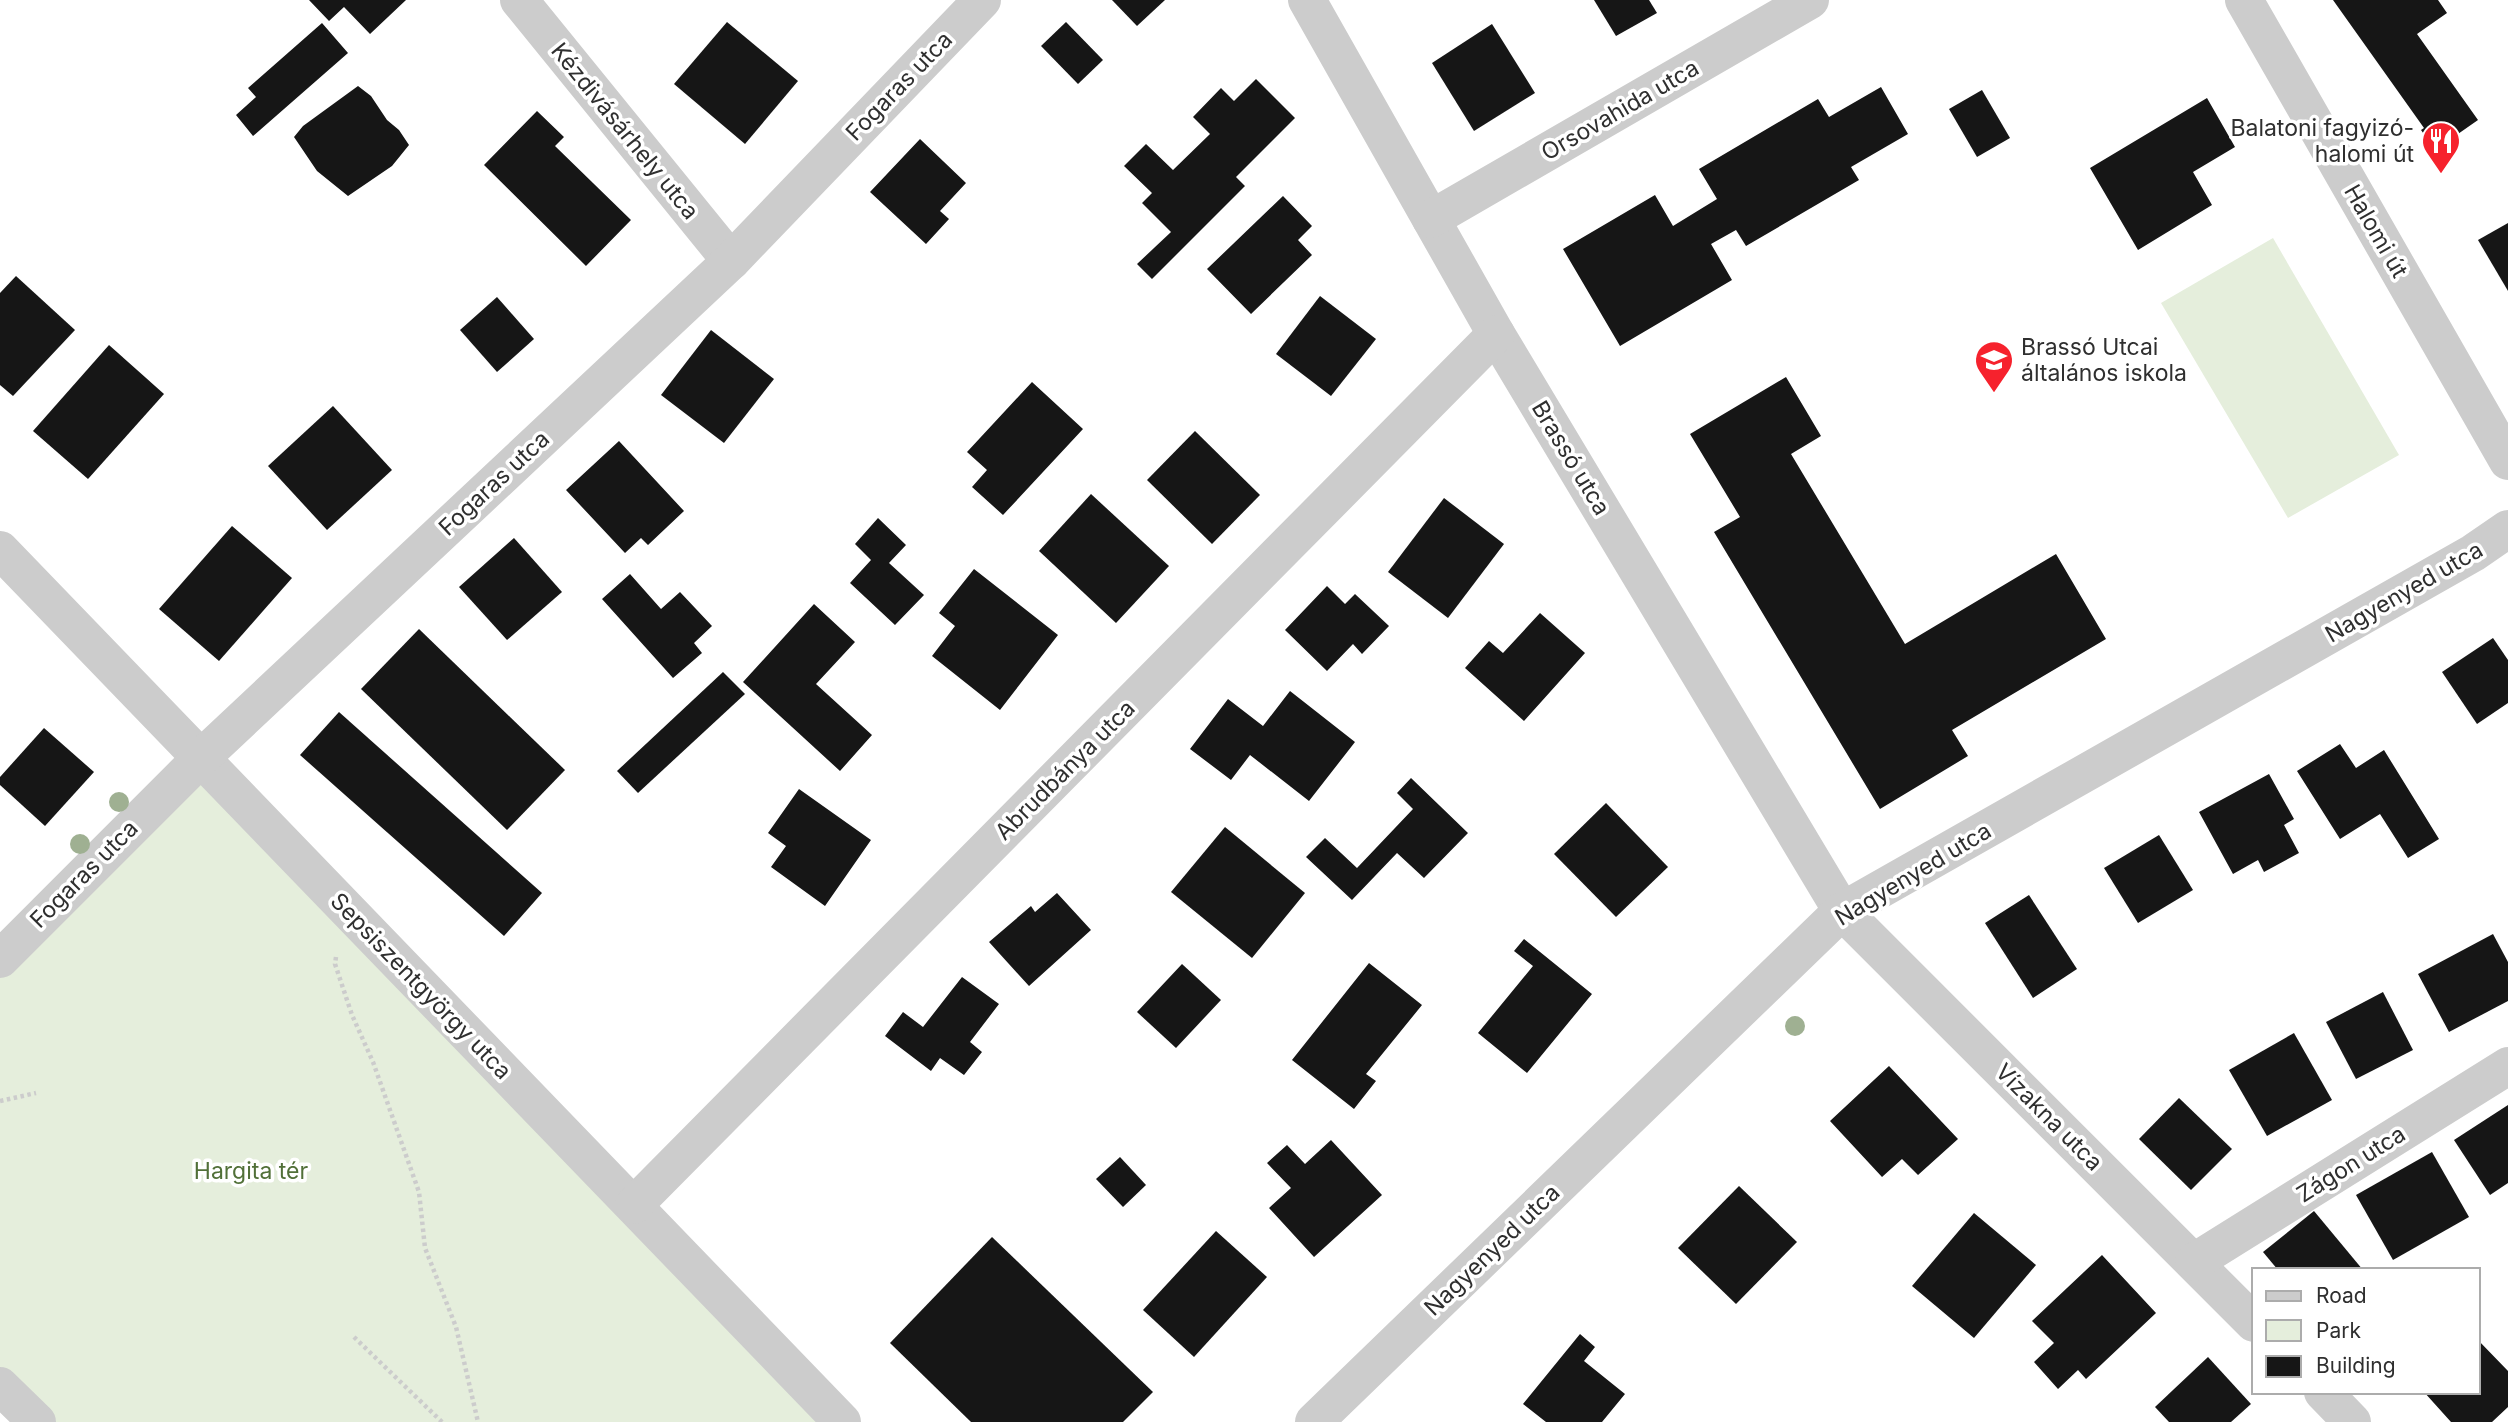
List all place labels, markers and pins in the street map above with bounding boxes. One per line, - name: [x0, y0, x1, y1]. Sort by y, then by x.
- place label: Balatoni fagyizó- halomi út: [2230, 114, 2414, 168]
- restaurant icon: Balatoni fagyizó- halomi út: [2420, 120, 2462, 175]
- place label: Brassó Utcai általános iskola: [2021, 333, 2187, 387]
- school or university icon: Brassó Utcai általános iskola: [1973, 339, 2015, 394]

